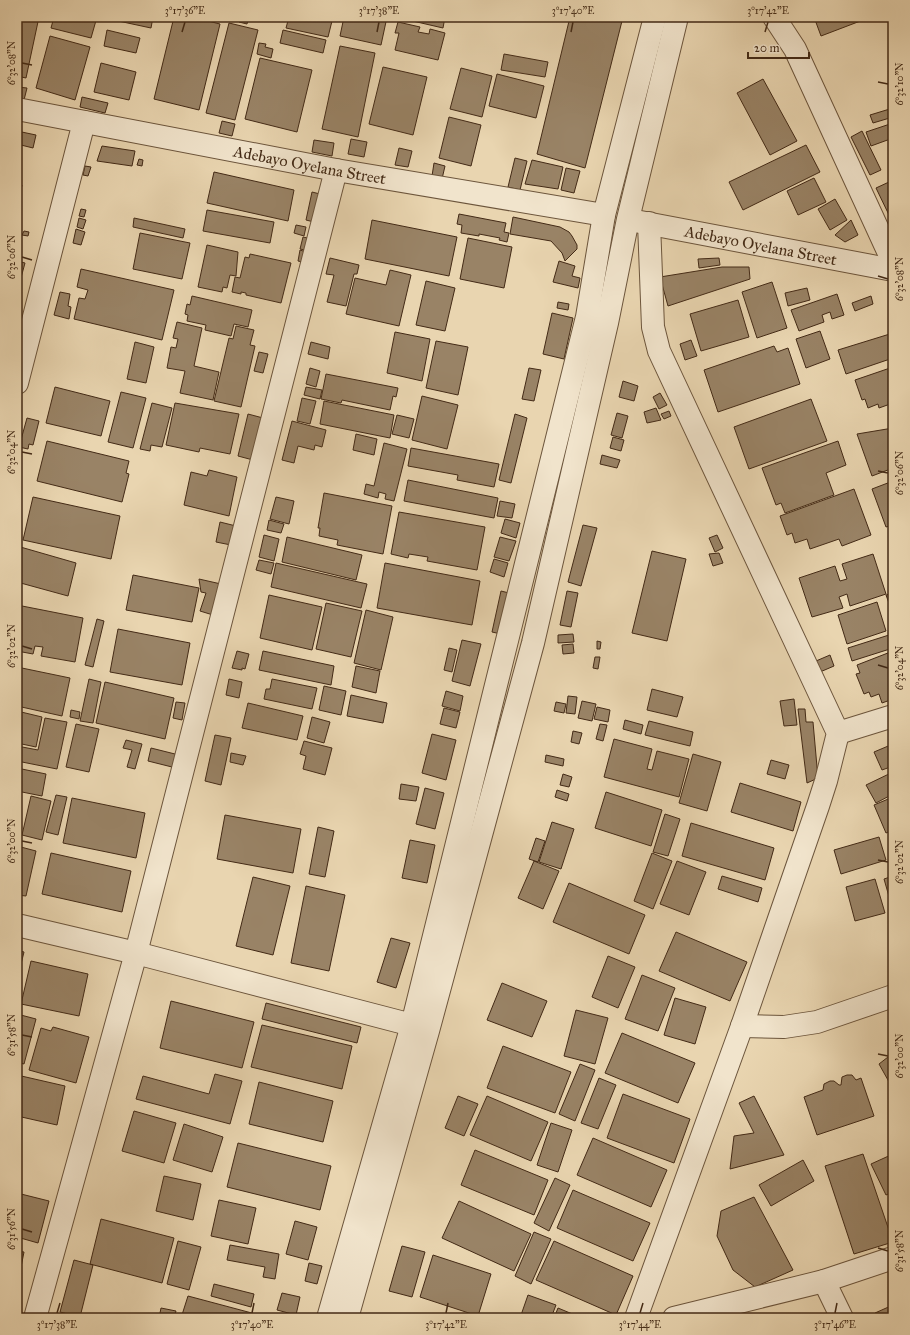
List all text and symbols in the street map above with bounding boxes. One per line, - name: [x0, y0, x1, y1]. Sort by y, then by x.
- text: 3°17'36"E: [165, 5, 205, 17]
- text: 3°17'38"E: [359, 5, 399, 17]
- text: 3°17'40"E: [552, 5, 594, 17]
- text: 3°17'42"E: [747, 5, 789, 17]
- scale bar: [748, 34, 809, 60]
- text: 6°32'08"N: [6, 40, 18, 85]
- text: 20 m: [754, 41, 780, 55]
- text: 6°32'10"N: [894, 62, 906, 106]
- street label: Adebayo Oyelana Street: [231, 141, 388, 188]
- street label: Adebayo Oyelana Street: [682, 221, 839, 269]
- text: 6°32'06"N: [6, 234, 18, 279]
- text: 6°32'08"N: [894, 256, 906, 301]
- text: 6°32'04"N: [6, 429, 18, 474]
- text: 6°32'06"N: [894, 450, 906, 495]
- text: 6°32'02"N: [6, 623, 18, 668]
- text: 6°32'04"N: [894, 645, 906, 690]
- text: 6°32'00"N: [6, 818, 18, 863]
- text: 6°32'02"N: [894, 839, 906, 884]
- text: 6°31'58"N: [6, 1013, 18, 1056]
- text: 6°32'00"N: [894, 1033, 906, 1078]
- text: 6°31'56"N: [6, 1207, 18, 1250]
- text: 6°31'58"N: [894, 1229, 906, 1272]
- text: 3°17'38"E: [37, 1319, 77, 1331]
- text: 3°17'40"E: [231, 1319, 273, 1331]
- text: 3°17'42"E: [425, 1319, 467, 1331]
- text: 3°17'44"E: [619, 1319, 661, 1331]
- text: 3°17'46"E: [814, 1319, 856, 1331]

